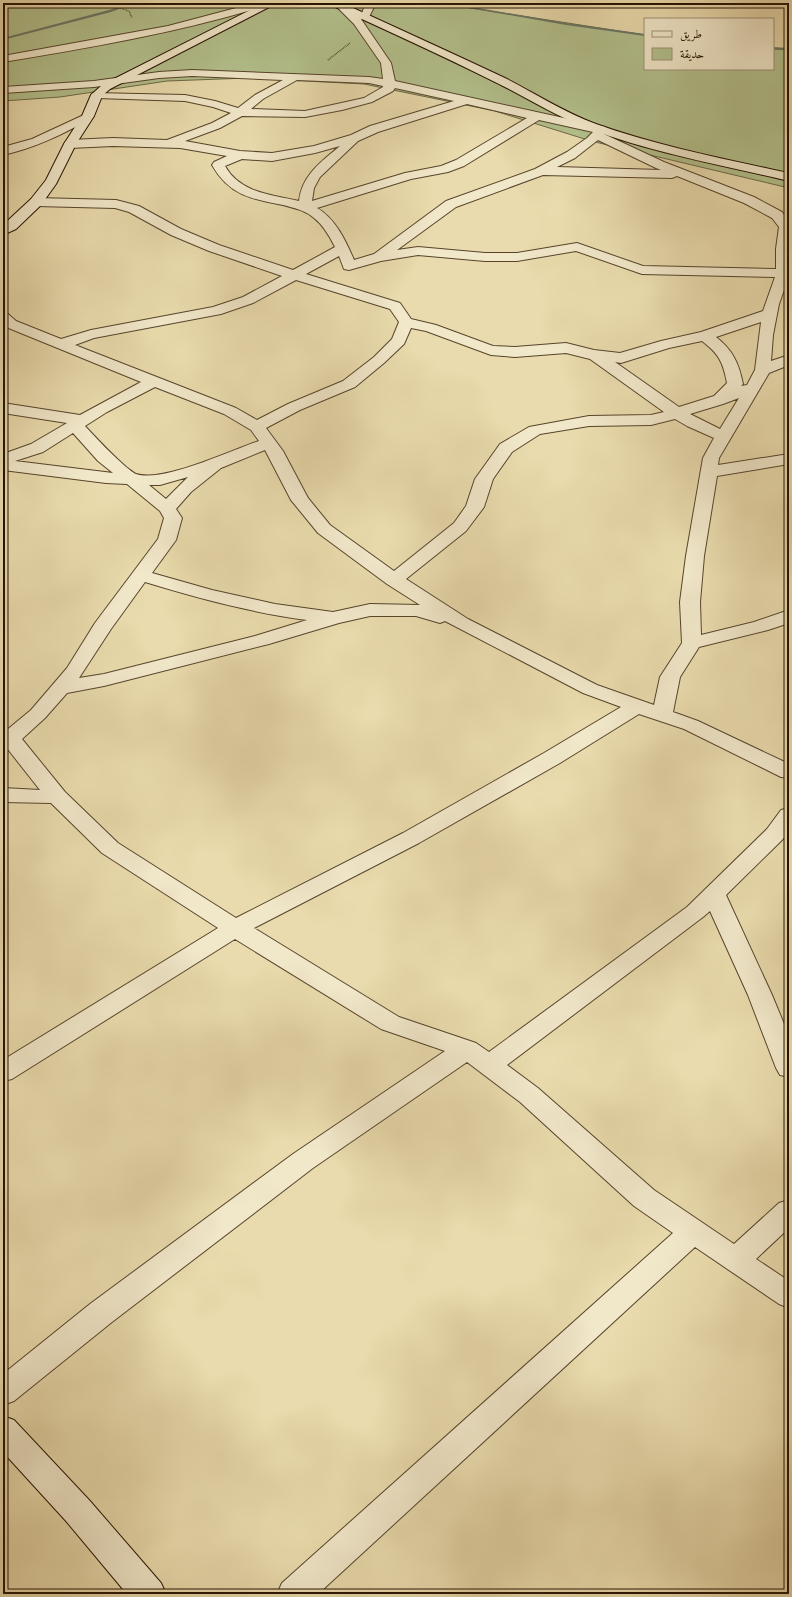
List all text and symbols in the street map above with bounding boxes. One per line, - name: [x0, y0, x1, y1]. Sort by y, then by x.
- legend: [644, 18, 774, 70]
- text: طريق: [680, 27, 702, 42]
- text: حديقة: [680, 47, 704, 62]

